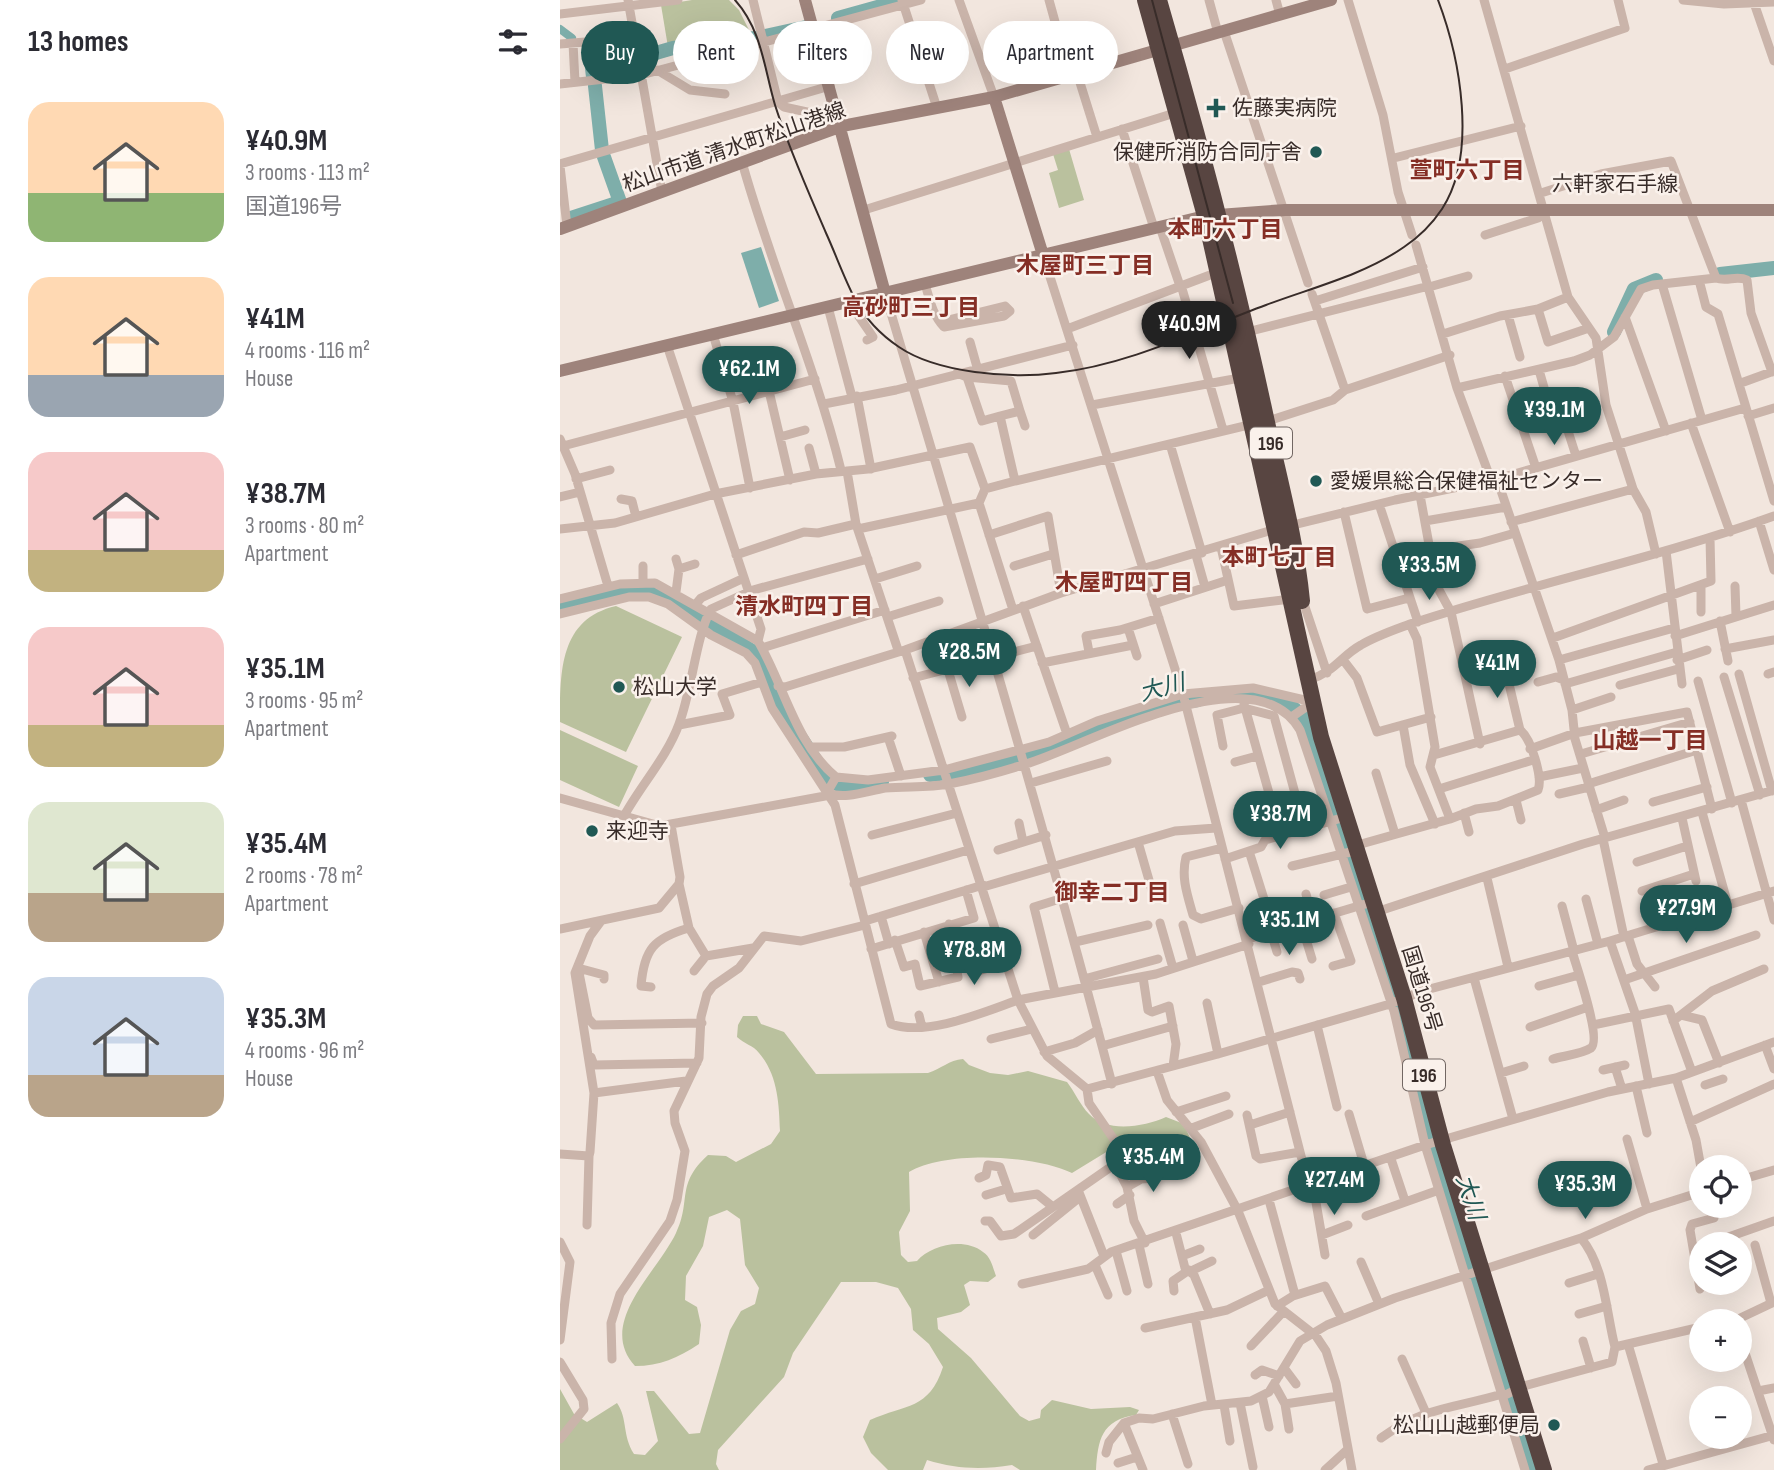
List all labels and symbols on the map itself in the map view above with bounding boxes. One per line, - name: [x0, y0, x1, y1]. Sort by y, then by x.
- place label: 佐藤実病院: [1232, 96, 1337, 121]
- street label: 松山市道 清水町松山港線: [619, 98, 849, 197]
- marker: 佐藤実病院: [1206, 98, 1226, 118]
- place label: 保健所消防合同庁舎: [1113, 140, 1302, 165]
- marker: 保健所消防合同庁舎: [1308, 144, 1324, 160]
- district label: 萱町六丁目: [1410, 157, 1525, 185]
- street label: 六軒家石手線: [1552, 172, 1678, 197]
- district label: 本町六丁目: [1168, 216, 1283, 244]
- district label: 木屋町三丁目: [1016, 252, 1154, 280]
- district label: 高砂町三丁目: [842, 294, 980, 322]
- pin: ¥40.9M: [1132, 302, 1246, 361]
- pin: ¥62.1M: [692, 346, 806, 406]
- pin: ¥39.1M: [1497, 388, 1611, 447]
- road number: 196: [1250, 428, 1292, 458]
- place label: 愛媛県総合保健福祉センター: [1330, 469, 1603, 494]
- marker: 愛媛県総合保健福祉センター: [1308, 473, 1324, 489]
- pin: ¥33.5M: [1372, 542, 1486, 602]
- district label: 本町七丁目: [1222, 544, 1337, 572]
- district label: 木屋町四丁目: [1055, 569, 1193, 597]
- district label: 清水町四丁目: [735, 593, 873, 621]
- pin: ¥28.5M: [912, 630, 1026, 689]
- pin: ¥41M: [1456, 640, 1538, 700]
- water label: 大川: [1136, 668, 1191, 707]
- place label: 松山大学: [633, 675, 717, 700]
- marker: 松山大学: [611, 679, 627, 695]
- district label: 山越一丁目: [1593, 727, 1708, 755]
- pin: ¥38.7M: [1223, 792, 1337, 851]
- place label: 来迎寺: [606, 819, 669, 844]
- marker: 来迎寺: [584, 823, 600, 839]
- district label: 御幸二丁目: [1055, 879, 1170, 907]
- pin: ¥27.9M: [1629, 886, 1743, 945]
- pin: ¥35.1M: [1232, 898, 1346, 957]
- pin: ¥78.8M: [917, 928, 1031, 987]
- street label: 国道196号: [1397, 943, 1446, 1035]
- road number: 196: [1403, 1060, 1445, 1091]
- pin: ¥35.4M: [1096, 1134, 1210, 1194]
- pin: ¥27.4M: [1277, 1158, 1391, 1217]
- pin: ¥35.3M: [1528, 1162, 1642, 1221]
- water label: 大川: [1450, 1171, 1491, 1226]
- place label: 松山山越郵便局: [1393, 1413, 1540, 1438]
- marker: 松山山越郵便局: [1546, 1417, 1562, 1433]

